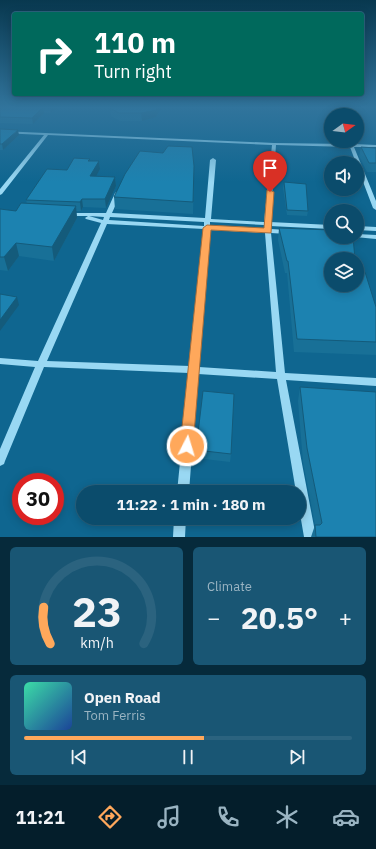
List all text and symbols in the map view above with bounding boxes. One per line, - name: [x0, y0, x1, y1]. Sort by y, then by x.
- text: 110 m: [94, 24, 176, 61]
- icon: right: [28, 28, 80, 80]
- text: Turn right: [94, 60, 172, 83]
- north arrow: [324, 108, 364, 148]
- map controls: [324, 108, 364, 292]
- pin: [253, 151, 287, 192]
- button: sound: [324, 156, 364, 196]
- icon: arrive: [259, 157, 281, 179]
- button: search: [324, 204, 364, 244]
- button: layers: [324, 252, 364, 292]
- position arrow: [166, 425, 208, 467]
- speed limit sign: 30: [12, 473, 64, 525]
- text: 11:22 · 1 min · 180 m: [117, 495, 265, 514]
- text: Climate: [207, 578, 252, 595]
- text: 23: [72, 584, 121, 638]
- text: 20.5°: [241, 598, 318, 637]
- text: −: [207, 603, 220, 632]
- text: +: [339, 603, 352, 632]
- text: km/h: [80, 633, 113, 652]
- text: Open Road: [84, 688, 161, 707]
- text: Tom Ferris: [84, 707, 146, 724]
- icon: previous: [68, 746, 90, 768]
- icon: pause: [177, 746, 199, 768]
- icon: next: [286, 746, 308, 768]
- icon: directions: [96, 803, 124, 831]
- icon: music: [155, 803, 183, 831]
- icon: phone: [214, 803, 242, 831]
- icon: climate: [273, 803, 301, 831]
- icon: car: [332, 803, 360, 831]
- text: 11:21: [16, 806, 65, 829]

